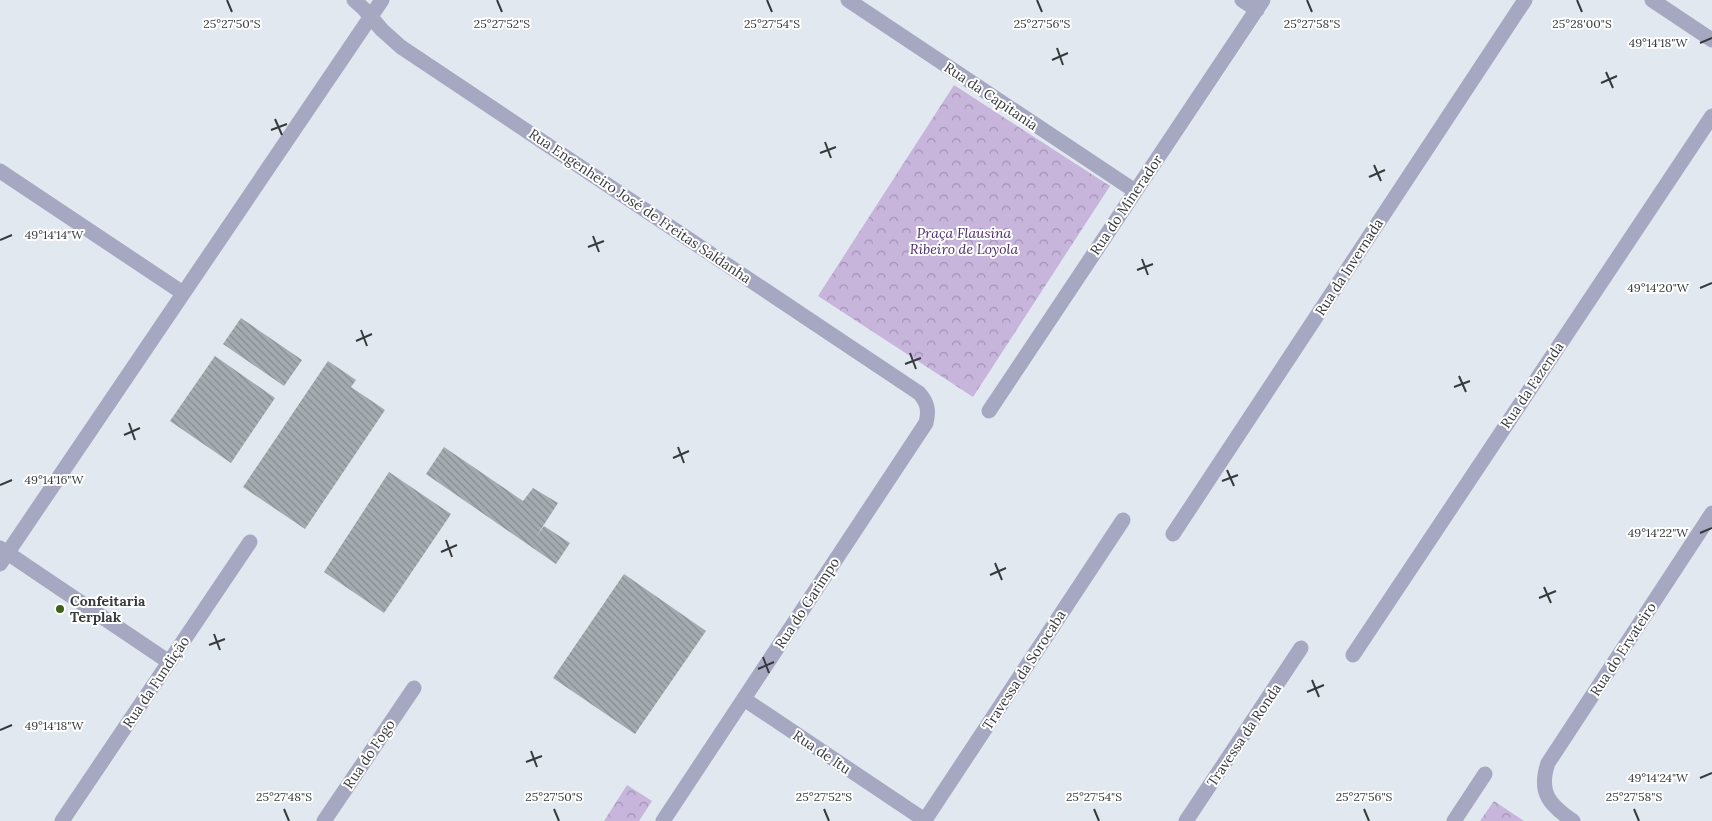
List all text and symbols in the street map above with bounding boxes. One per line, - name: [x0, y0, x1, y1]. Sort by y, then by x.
- text: 25°27'50"S: [203, 16, 261, 31]
- text: 25°27'52"S: [474, 16, 530, 31]
- text: 25°27'54"S: [744, 16, 800, 31]
- text: 25°27'56"S: [1014, 16, 1071, 31]
- text: 25°27'58"S: [1284, 16, 1340, 31]
- text: 25°28'00"S: [1552, 16, 1612, 31]
- text: 49°14'18"W: [1629, 35, 1688, 50]
- street label: Rua da Capitania: [941, 58, 1041, 134]
- street label: Rua Engenheiro José de Freitas Saldanha: [525, 125, 755, 287]
- street label: Rua do Minerador: [1086, 151, 1166, 259]
- street label: Rua da Invernada: [1311, 215, 1387, 319]
- park label: Praça Flausina Ribeiro de Loyola: [910, 224, 1019, 258]
- text: 49°14'14"W: [25, 227, 84, 242]
- text: 49°14'20"W: [1627, 280, 1690, 295]
- street label: Rua da Fazenda: [1496, 338, 1568, 432]
- text: 49°14'16"W: [25, 472, 85, 487]
- text: 49°14'22"W: [1628, 525, 1689, 540]
- street label: Rua do Garimpo: [771, 554, 843, 652]
- place label: Confeitaria Terplak: [70, 592, 146, 626]
- street label: Rua do Ervateiro: [1586, 599, 1660, 699]
- marker: Confeitaria Terplak: [54, 603, 66, 615]
- street label: Travessa da Sorocaba: [978, 606, 1070, 734]
- street label: Rua da Fundição: [119, 633, 193, 731]
- street label: Travessa da Ronda: [1203, 680, 1285, 790]
- street label: Rua do Fogo: [339, 716, 399, 792]
- text: 49°14'18"W: [25, 718, 84, 733]
- street label: Rua de Itu: [790, 726, 854, 778]
- text: 49°14'24"W: [1628, 770, 1689, 785]
- text: 25°27'48"S: [256, 789, 312, 804]
- text: 25°27'50"S: [525, 789, 583, 804]
- text: 25°27'52"S: [796, 789, 852, 804]
- text: 25°27'54"S: [1066, 789, 1122, 804]
- text: 25°27'56"S: [1336, 789, 1393, 804]
- text: 25°27'58"S: [1606, 789, 1662, 804]

